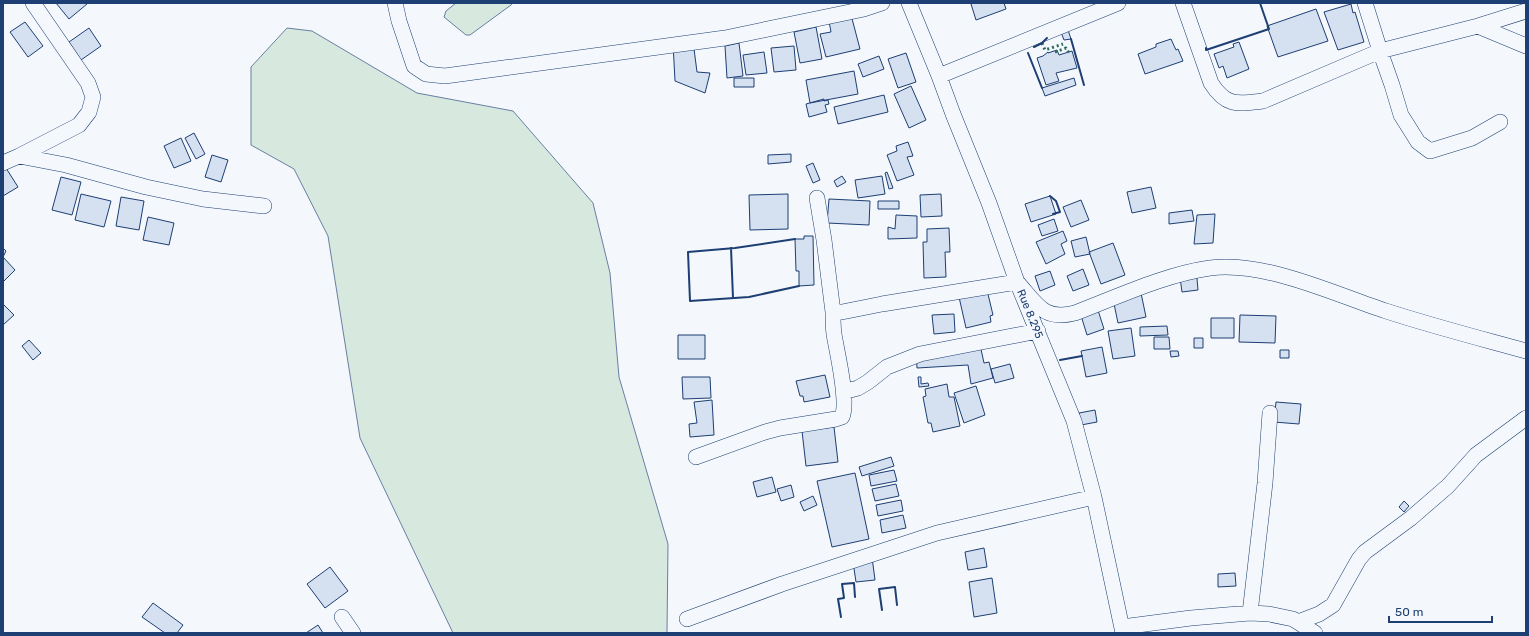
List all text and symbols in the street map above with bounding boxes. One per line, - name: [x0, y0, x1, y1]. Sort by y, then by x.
- street label: Rue 8.295: [1014, 288, 1046, 341]
- scale bar: [1389, 598, 1492, 624]
- text: 50 m: [1395, 605, 1423, 619]

